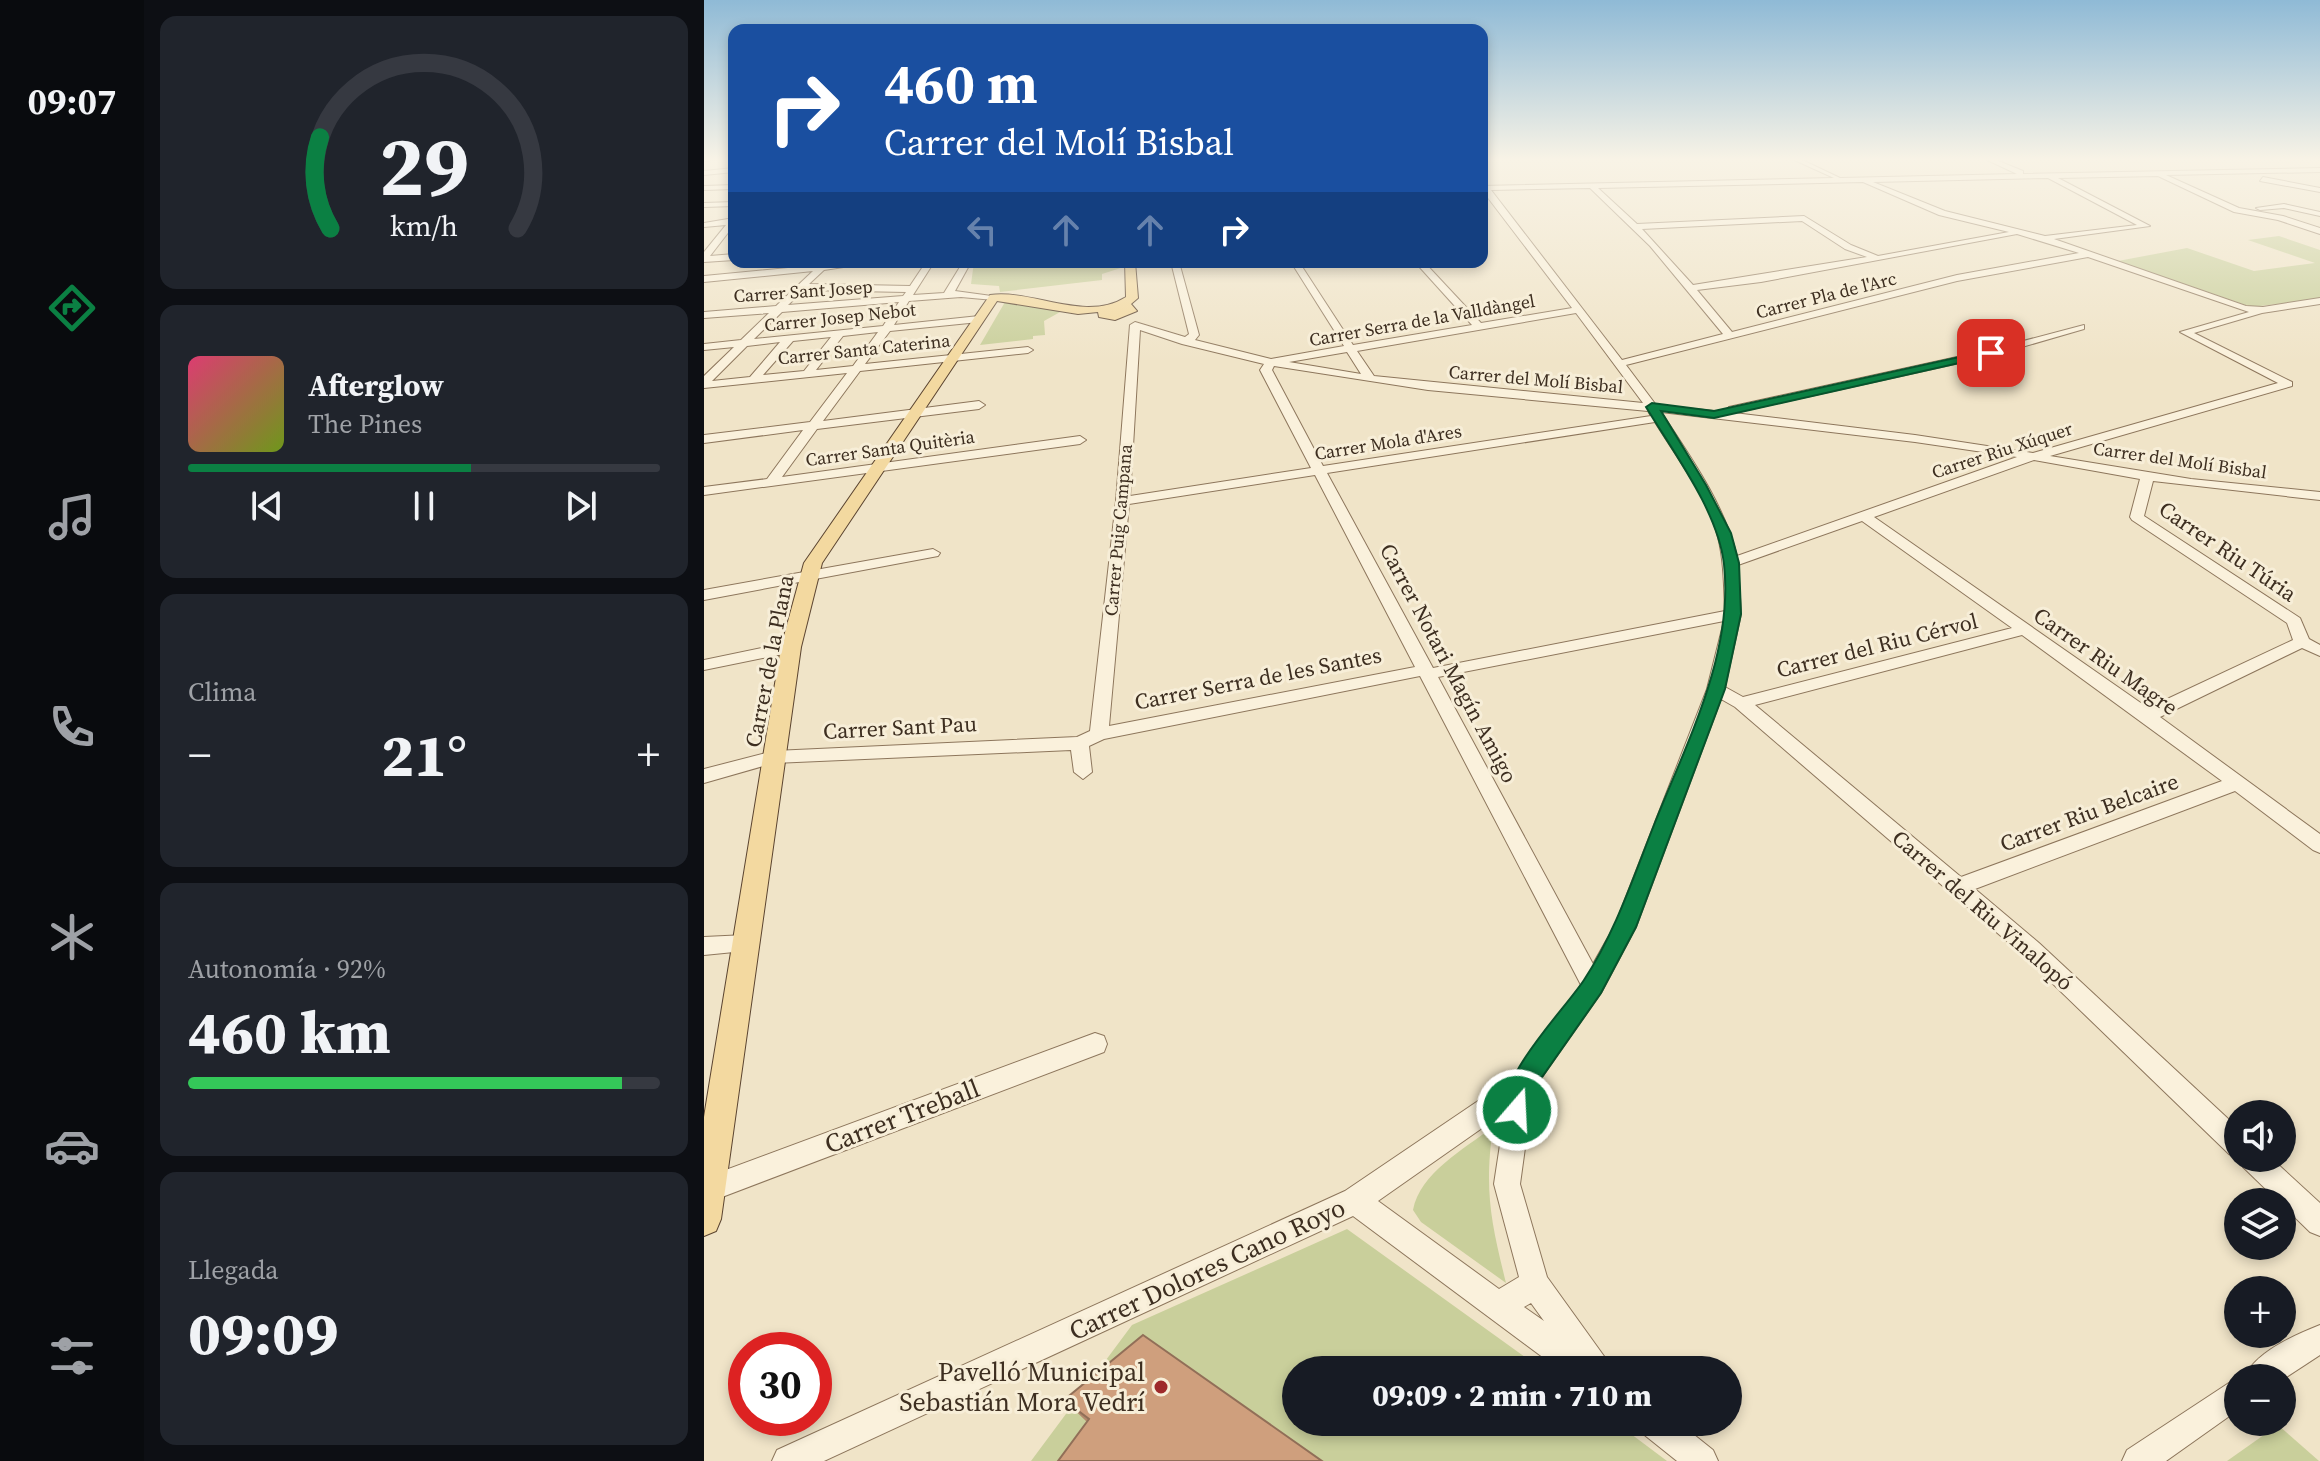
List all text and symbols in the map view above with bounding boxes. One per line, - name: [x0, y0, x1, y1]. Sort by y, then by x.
- text: 460 m: [884, 45, 1038, 122]
- icon: right: [752, 56, 856, 160]
- text: 09:07: [28, 77, 116, 126]
- text: 29: [379, 108, 469, 222]
- text: Carrer del Molí Bisbal: [884, 118, 1234, 167]
- text: km/h: [390, 206, 458, 246]
- icon: left: [960, 208, 1004, 252]
- icon: ahead: [1044, 208, 1088, 252]
- icon: ahead: [1128, 208, 1172, 252]
- icon: right: [1212, 208, 1256, 252]
- street label: Carrer Pla de l'Arc: [1753, 265, 1899, 325]
- street label: Carrer Sant Josep: [733, 274, 873, 308]
- icon: directions: [44, 280, 100, 336]
- street label: Carrer Serra de la Valldàngel: [1307, 288, 1537, 352]
- street label: Carrer Josep Nebot: [763, 297, 917, 337]
- pin: [1957, 319, 2025, 387]
- street label: Carrer Santa Caterina: [776, 327, 952, 370]
- icon: arrive: [1969, 331, 2013, 375]
- street label: Carrer del Molí Bisbal: [1448, 359, 1624, 399]
- text: Afterglow: [308, 365, 444, 406]
- text: The Pines: [308, 406, 422, 442]
- street label: Carrer Riu Xúquer: [1928, 415, 2076, 485]
- street label: Carrer Mola d'Ares: [1313, 418, 1464, 466]
- street label: Carrer Santa Quitèria: [804, 424, 977, 472]
- street label: Carrer del Molí Bisbal: [2092, 435, 2268, 485]
- street label: Carrer Puig Campana: [1098, 442, 1138, 617]
- icon: previous: [245, 484, 289, 528]
- icon: pause: [402, 484, 446, 528]
- icon: next: [559, 484, 603, 528]
- icon: music: [44, 489, 100, 545]
- street label: Carrer Riu Túria: [2153, 494, 2303, 609]
- street label: Carrer Notari Magín Amigo: [1373, 538, 1525, 788]
- street label: Carrer de la Plana: [738, 571, 801, 750]
- street label: Carrer Riu Magre: [2028, 600, 2184, 722]
- street label: Carrer del Riu Cérvol: [1773, 605, 1981, 685]
- street label: Carrer Serra de les Santes: [1132, 639, 1384, 717]
- text: Clima: [188, 674, 257, 710]
- icon: phone: [44, 699, 100, 755]
- street label: Carrer Sant Pau: [822, 708, 978, 746]
- text: 21°: [381, 714, 467, 796]
- text: −: [188, 724, 211, 785]
- text: +: [637, 724, 660, 785]
- street label: Carrer Riu Belcaire: [1996, 766, 2182, 858]
- street label: Carrer del Riu Vinalopó: [1886, 823, 2080, 997]
- icon: climate: [44, 909, 100, 965]
- text: Autonomía · 92%: [188, 951, 386, 987]
- text: 460 km: [188, 991, 391, 1073]
- position arrow: [1475, 1068, 1559, 1152]
- street label: Carrer Treball: [819, 1070, 985, 1162]
- map controls: [2224, 1100, 2296, 1436]
- button: sound: [2224, 1100, 2296, 1172]
- icon: car: [44, 1118, 100, 1174]
- button: layers: [2224, 1188, 2296, 1260]
- street label: Carrer Dolores Cano Royo: [1063, 1189, 1351, 1349]
- text: Llegada: [188, 1252, 278, 1288]
- button: +: [2224, 1276, 2296, 1348]
- text: 09:09: [188, 1292, 338, 1374]
- icon: filters: [44, 1328, 100, 1384]
- speed limit sign: 30: [728, 1332, 832, 1436]
- place label: Pavelló Municipal Sebastián Mora Vedrí: [899, 1354, 1145, 1420]
- button: −: [2224, 1364, 2296, 1436]
- text: 09:09 · 2 min · 710 m: [1372, 1375, 1652, 1416]
- marker: Pavelló Municipal Sebastián Mora Vedrí: [1152, 1378, 1170, 1396]

